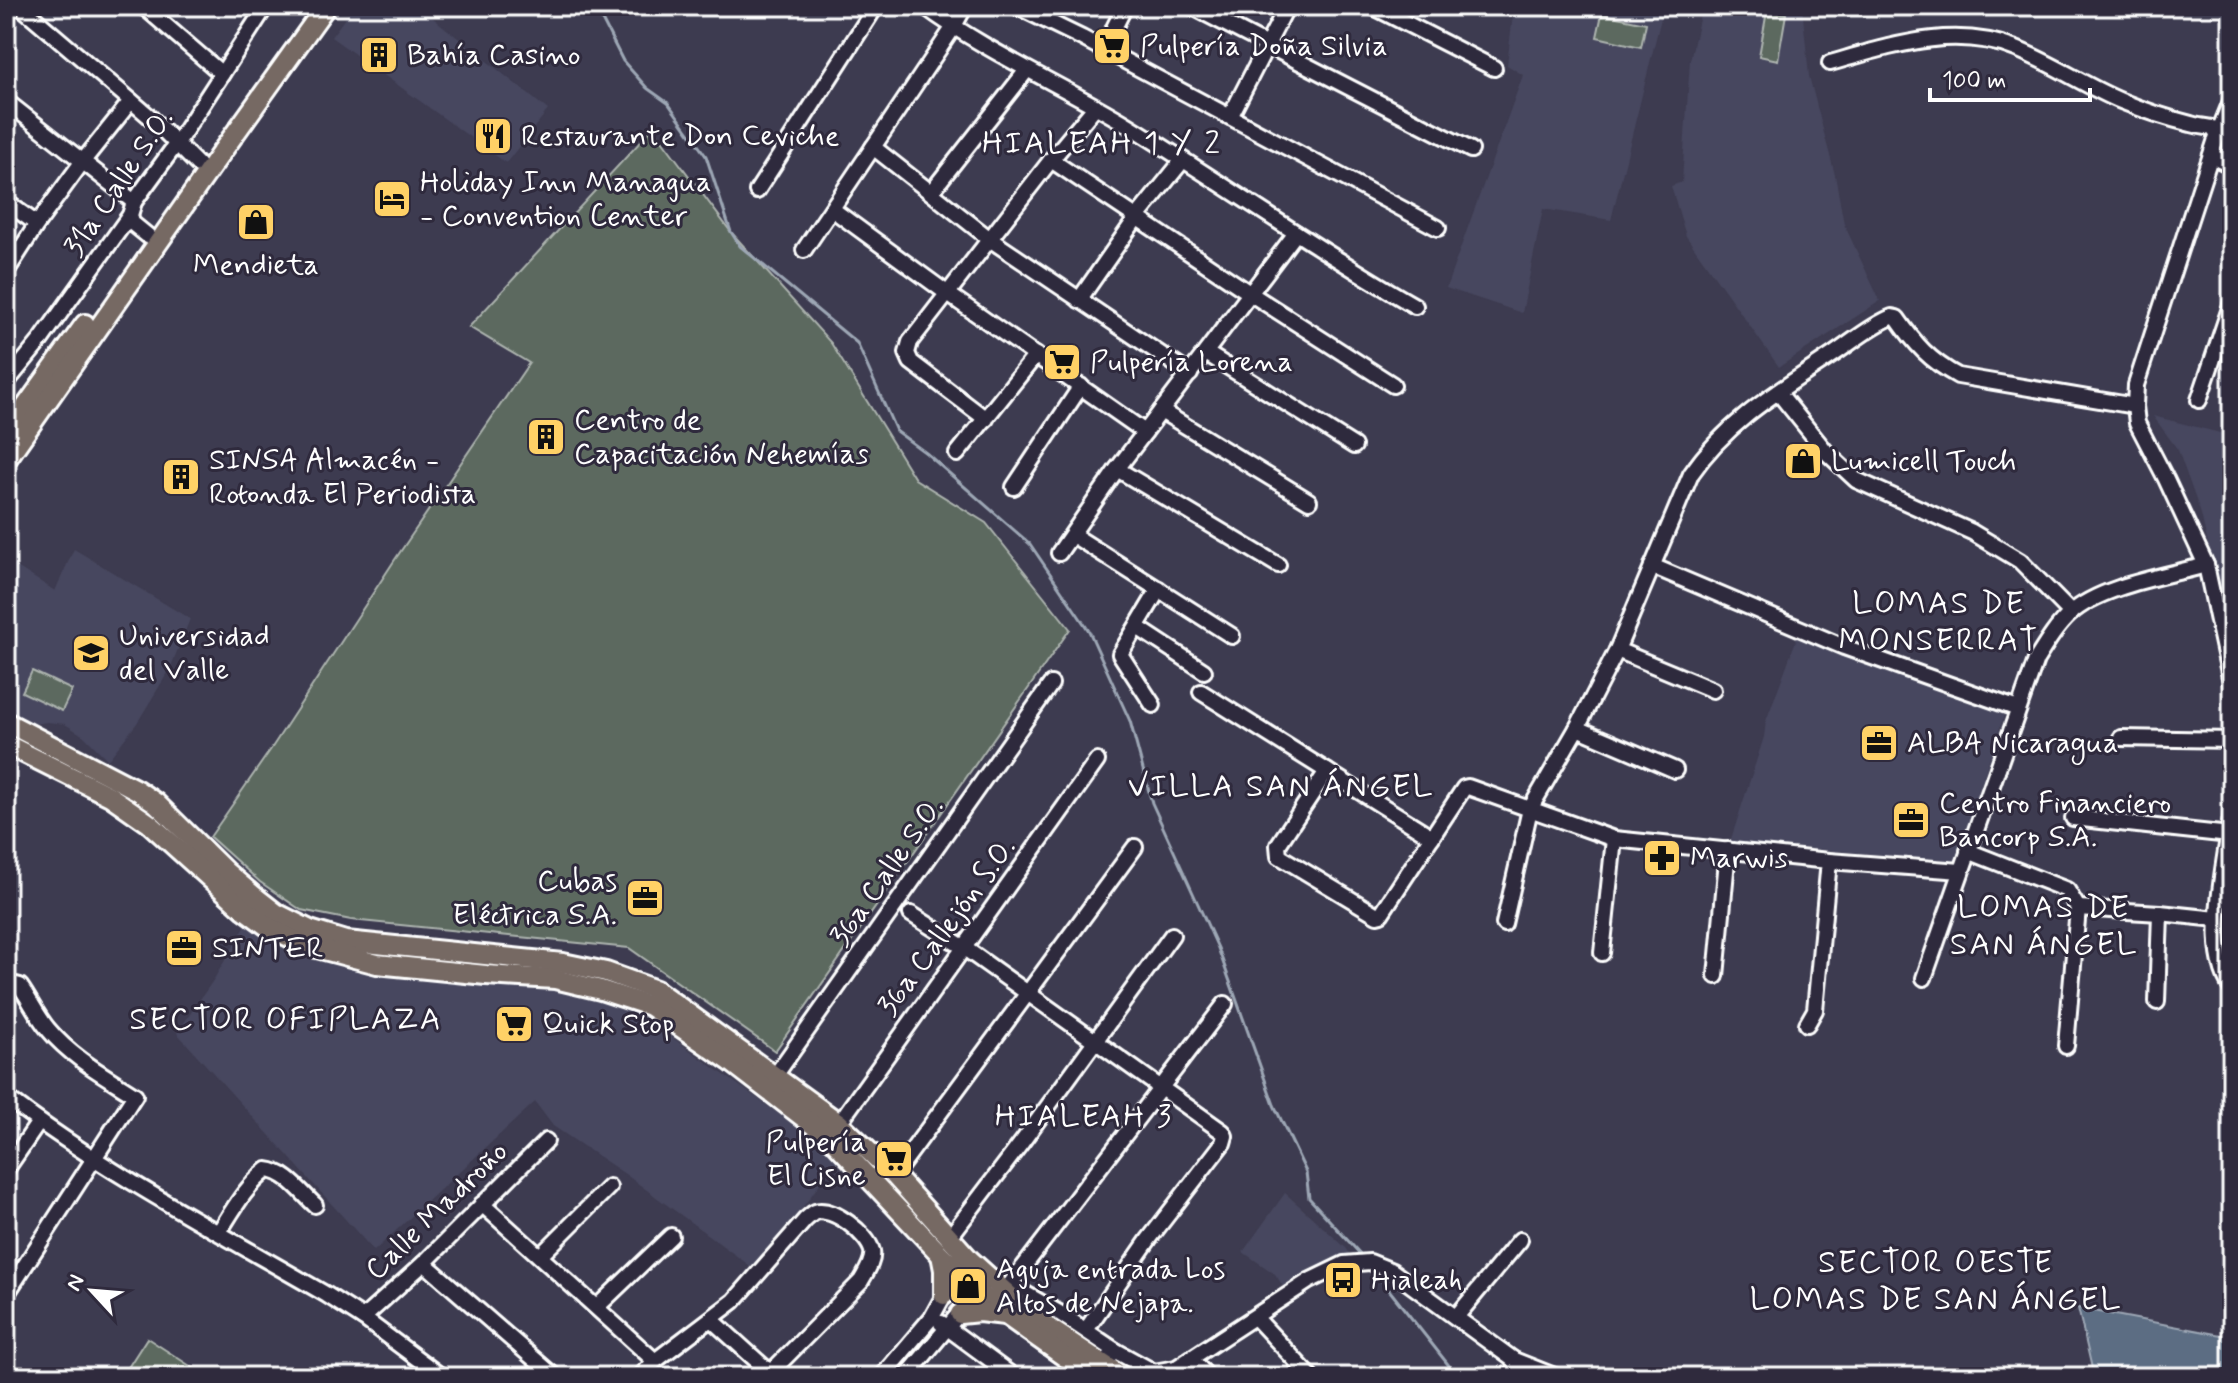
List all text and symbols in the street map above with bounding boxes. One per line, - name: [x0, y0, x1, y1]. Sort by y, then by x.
- supermarket icon: Pulpería Doña Silvia: [1091, 25, 1133, 67]
- place label: Pulpería Doña Silvia: [1140, 27, 1388, 66]
- building icon: Bahía Casino: [358, 34, 400, 76]
- place label: Bahía Casino: [407, 36, 581, 75]
- scale bar: [1930, 52, 2090, 102]
- text: 100 m: [1942, 66, 2006, 97]
- street label: 31a Calle S.O.: [55, 101, 183, 265]
- restaurant icon: Restaurante Don Ceviche: [472, 115, 514, 157]
- place label: Restaurante Don Ceviche: [521, 117, 839, 156]
- district label: HIALEAH 1 Y 2: [982, 123, 1222, 165]
- place label: Holiday Inn Managua - Convention Center: [420, 163, 712, 236]
- hotel icon: Holiday Inn Managua - Convention Center: [371, 178, 413, 220]
- shop icon: Mendieta: [235, 201, 277, 243]
- place label: Mendieta: [193, 246, 319, 285]
- supermarket icon: Pulpería Lorena: [1041, 341, 1083, 383]
- place label: Pulpería Lorena: [1090, 343, 1293, 382]
- place label: Centro de Capacitación Nehemías: [574, 401, 869, 474]
- building icon: Centro de Capacitación Nehemías: [525, 416, 567, 458]
- shop icon: Lumicell Touch: [1782, 440, 1824, 482]
- place label: SINSA Almacén - Rotonda El Periodista: [209, 441, 476, 514]
- place label: Lumicell Touch: [1831, 442, 2016, 481]
- building icon: SINSA Almacén - Rotonda El Periodista: [160, 456, 202, 498]
- district label: LOMAS DE MONSERRAT: [1839, 583, 2039, 662]
- place label: Universidad del Valle: [119, 617, 270, 690]
- school or university icon: Universidad del Valle: [70, 632, 112, 674]
- office icon: ALBA Nicaragua: [1858, 722, 1900, 764]
- place label: ALBA Nicaragua: [1907, 724, 2119, 765]
- district label: VILLA SAN ÁNGEL: [1128, 766, 1434, 808]
- place label: Centro Financiero Bancorp S.A.: [1939, 784, 2171, 857]
- street label: 36a Calle S.O.: [821, 789, 953, 955]
- office icon: Centro Financiero Bancorp S.A.: [1890, 799, 1932, 841]
- street label: 36a Callejón S.O.: [869, 830, 1025, 1024]
- pharmacy icon: Marwis: [1641, 837, 1683, 879]
- place label: Marwis: [1690, 839, 1788, 878]
- place label: Cubas Eléctrica S.A.: [452, 862, 617, 935]
- office icon: Cubas Eléctrica S.A.: [624, 877, 666, 919]
- district label: LOMAS DE SAN ÁNGEL: [1950, 887, 2138, 966]
- office icon: SINTER: [163, 927, 205, 969]
- place label: SINTER: [212, 929, 324, 968]
- district label: SECTOR OFIPLAZA: [129, 999, 443, 1041]
- supermarket icon: Quick Stop: [493, 1003, 535, 1045]
- place label: Quick Stop: [542, 1005, 674, 1044]
- district label: HIALEAH 3: [995, 1096, 1173, 1138]
- place label: Pulpería El Cisne: [766, 1123, 866, 1196]
- street label: Calle Madroño: [357, 1133, 517, 1289]
- supermarket icon: Pulpería El Cisne: [873, 1138, 915, 1180]
- district label: SECTOR OESTE LOMAS DE SAN ÁNGEL: [1750, 1242, 2122, 1321]
- place label: Aguja entrada Los Altos de Nejapa.: [996, 1250, 1225, 1323]
- north arrow: [52, 1251, 132, 1331]
- bus stop icon: Hialeah: [1322, 1259, 1364, 1301]
- place label: Hialeah: [1371, 1261, 1462, 1300]
- shop icon: Aguja entrada Los Altos de Nejapa.: [947, 1265, 989, 1307]
- text: N: [60, 1270, 92, 1296]

